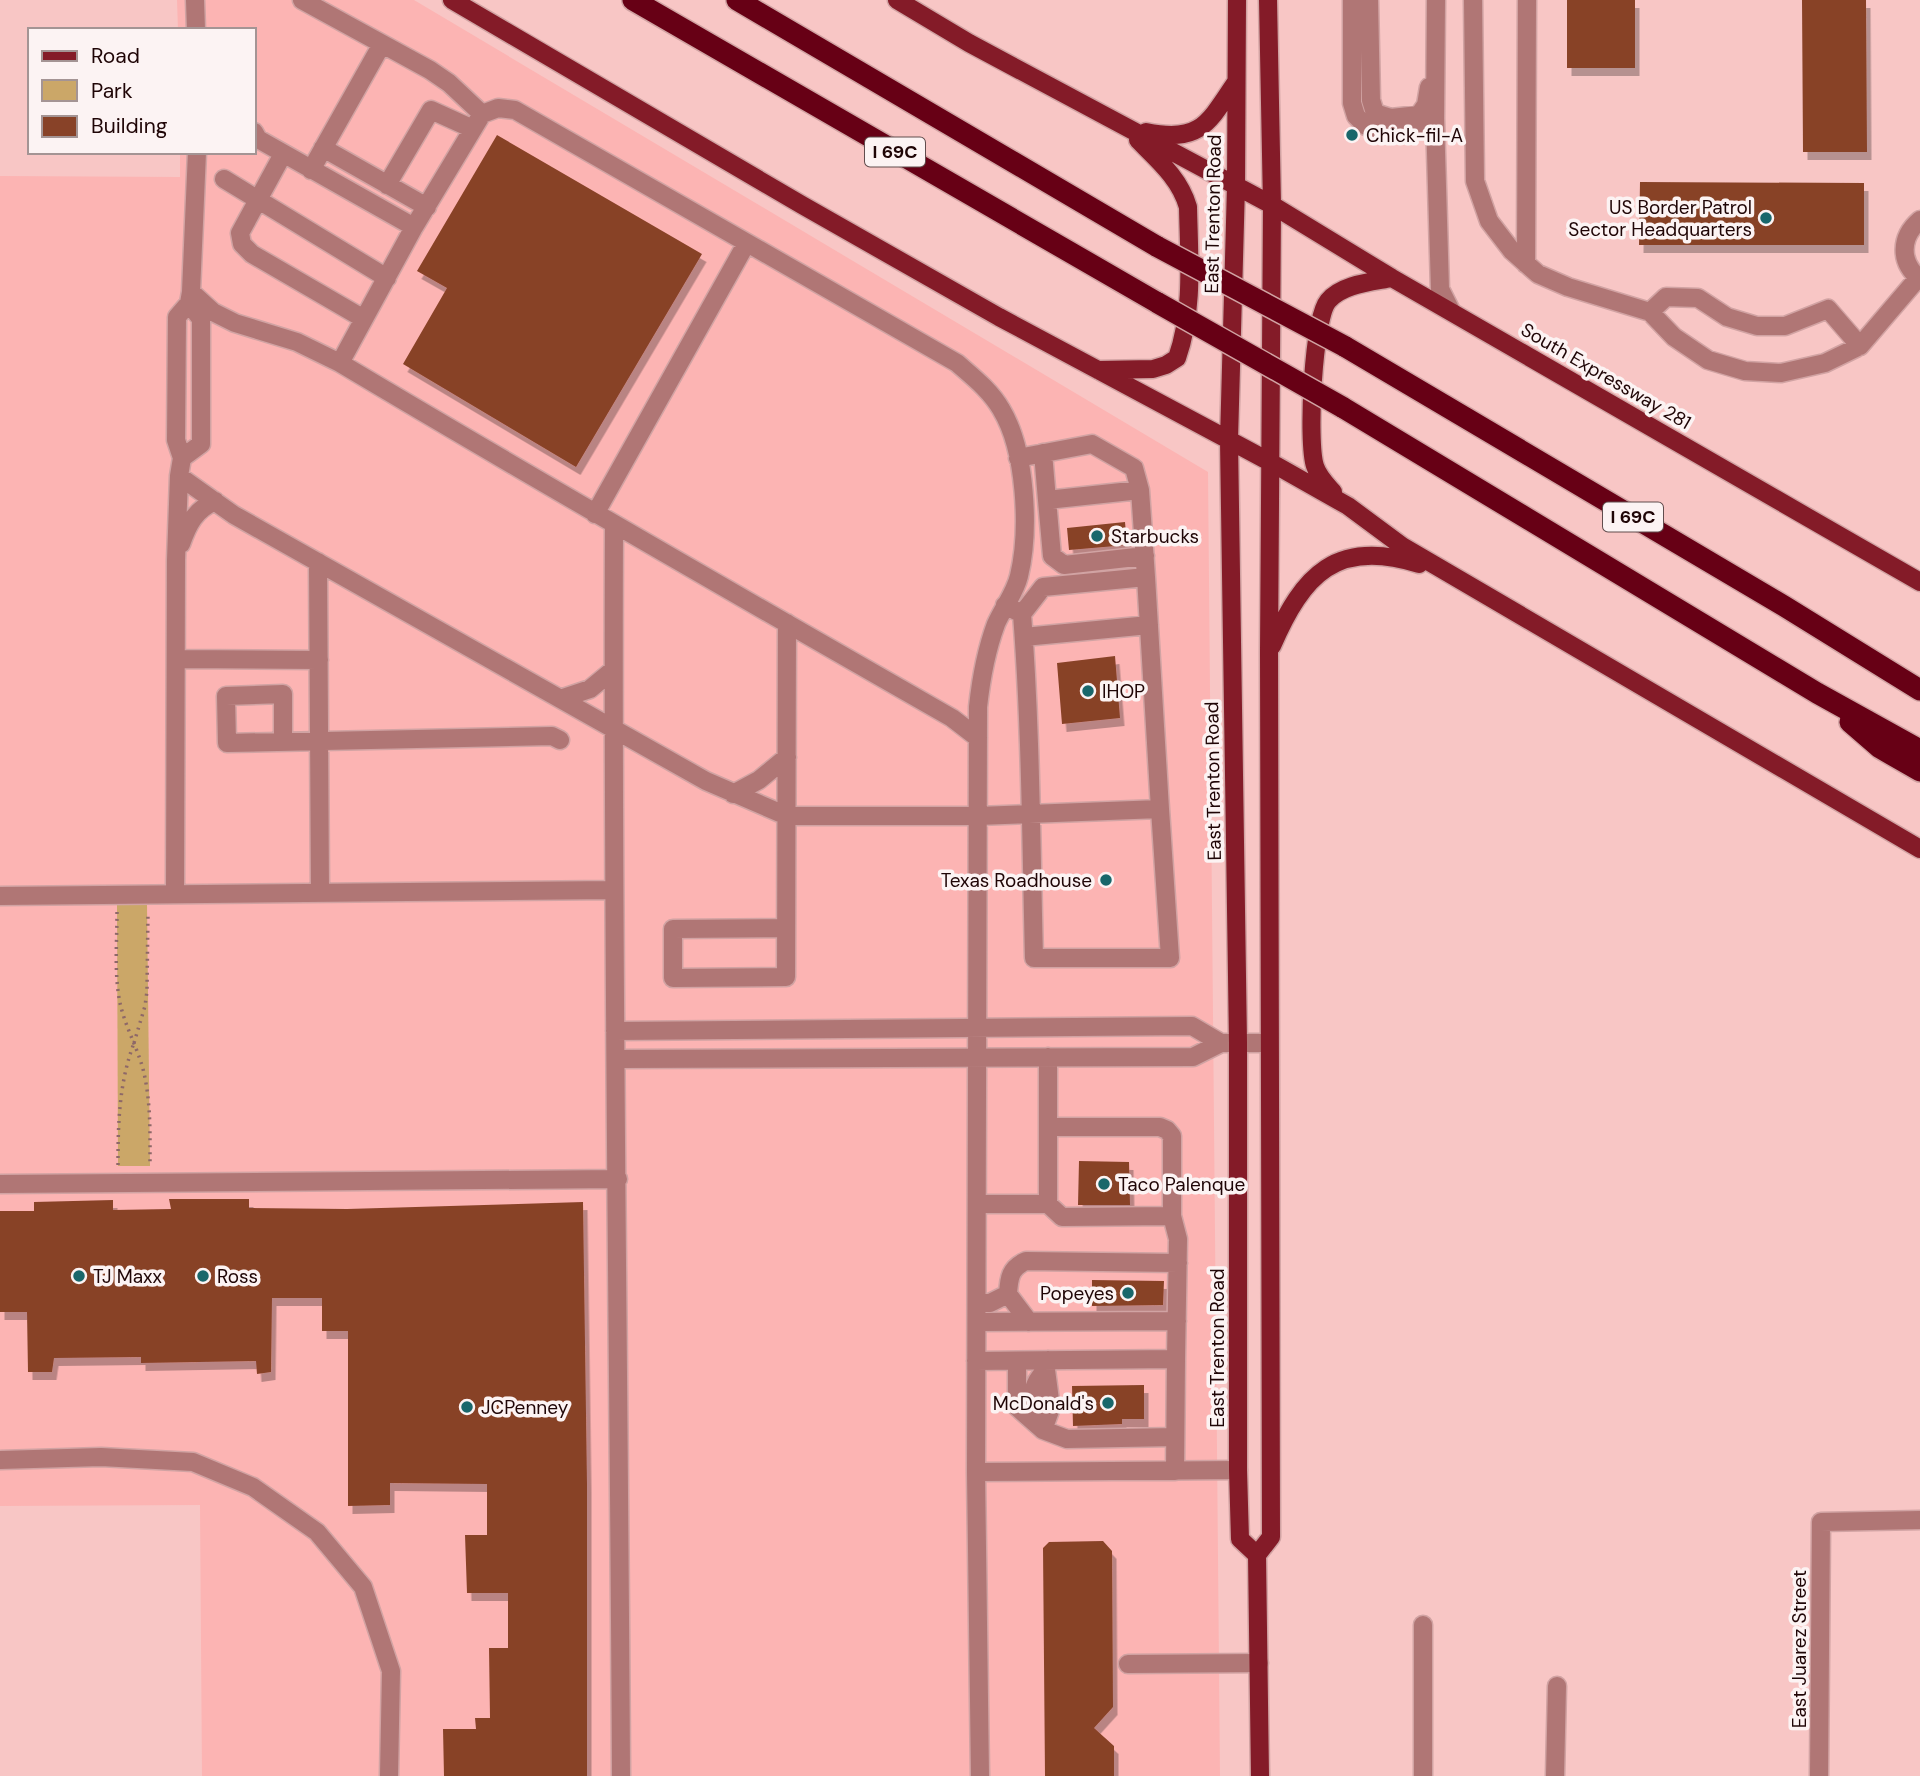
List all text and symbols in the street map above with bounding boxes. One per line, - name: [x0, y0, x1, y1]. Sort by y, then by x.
- legend: [28, 28, 256, 154]
- text: Road: [91, 42, 140, 70]
- text: Park: [91, 77, 133, 105]
- text: Building: [91, 112, 168, 140]
- place label: Chick-fil-A: [1366, 123, 1463, 148]
- marker: Chick-fil-A: [1344, 127, 1360, 143]
- street label: East Trenton Road: [1199, 134, 1227, 294]
- road number: I 69C: [865, 138, 925, 167]
- place label: US Border Patrol Sector Headquarters: [1568, 195, 1752, 242]
- marker: US Border Patrol Sector Headquarters: [1758, 210, 1774, 226]
- street label: South Expressway 281: [1516, 317, 1696, 435]
- road number: I 69C: [1603, 503, 1663, 532]
- place label: Starbucks: [1111, 524, 1199, 549]
- marker: Starbucks: [1089, 528, 1105, 544]
- place label: IHOP: [1102, 679, 1145, 704]
- marker: IHOP: [1080, 683, 1096, 699]
- street label: East Trenton Road: [1199, 701, 1227, 861]
- place label: Texas Roadhouse: [941, 868, 1092, 893]
- marker: Texas Roadhouse: [1098, 872, 1114, 888]
- place label: Taco Palenque: [1118, 1172, 1245, 1197]
- marker: Taco Palenque: [1096, 1176, 1112, 1192]
- place label: TJ Maxx: [93, 1264, 162, 1289]
- place label: Ross: [217, 1264, 258, 1289]
- marker: TJ Maxx: [71, 1268, 87, 1284]
- marker: Ross: [195, 1268, 211, 1284]
- street label: East Trenton Road: [1205, 1268, 1230, 1428]
- place label: Popeyes: [1040, 1281, 1114, 1306]
- marker: Popeyes: [1120, 1285, 1136, 1301]
- place label: McDonald's: [993, 1391, 1094, 1416]
- place label: JCPenney: [481, 1395, 569, 1420]
- marker: McDonald's: [1100, 1395, 1116, 1411]
- marker: JCPenney: [459, 1399, 475, 1415]
- street label: East Juarez Street: [1787, 1570, 1812, 1728]

